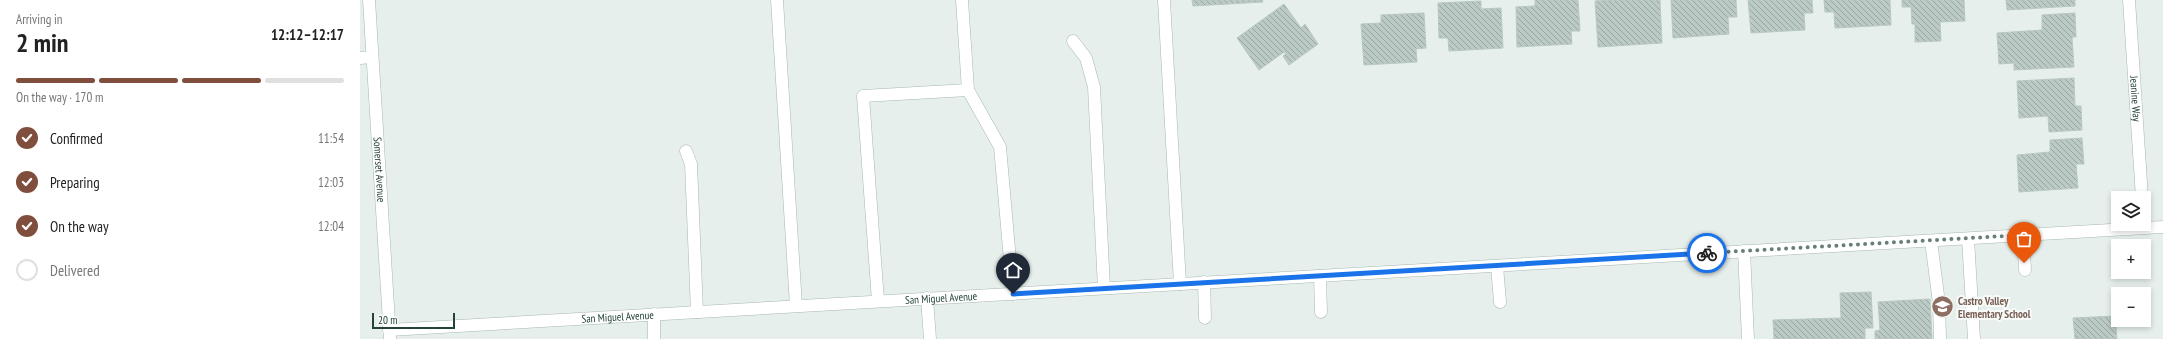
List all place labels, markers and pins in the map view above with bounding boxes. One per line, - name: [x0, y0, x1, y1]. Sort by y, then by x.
- pin: [2007, 222, 2041, 263]
- pin: [996, 253, 1030, 294]
- school or university icon: Castro Valley Elementary School: [1930, 294, 1956, 320]
- place label: Castro Valley Elementary School: [1958, 294, 2031, 321]

